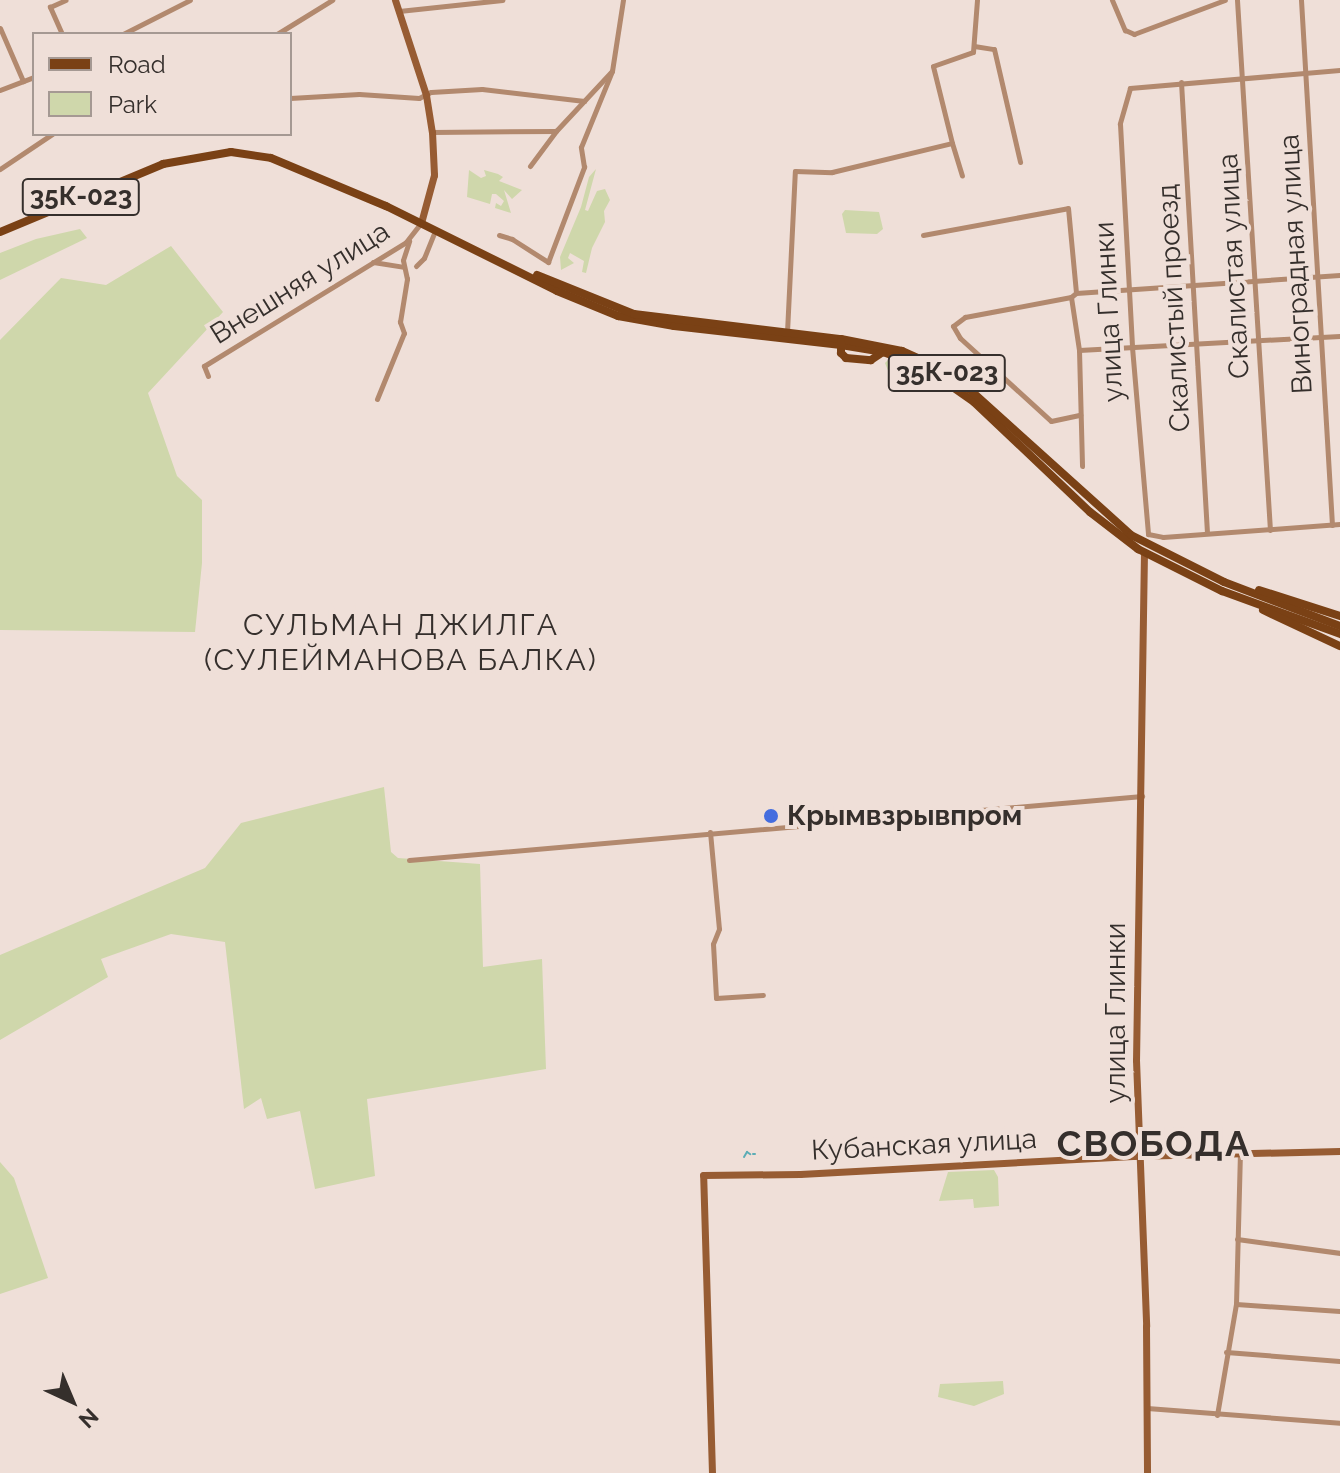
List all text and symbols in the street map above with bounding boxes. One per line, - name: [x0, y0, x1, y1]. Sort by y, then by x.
- legend: [32, 32, 292, 136]
- text: Road: [108, 50, 166, 79]
- text: Park: [108, 90, 157, 119]
- street label: Виноградная улица: [1272, 133, 1320, 395]
- street label: Скалистая улица: [1211, 152, 1257, 380]
- road number: 35К-023: [21, 175, 141, 219]
- street label: Скалистый проезд: [1151, 183, 1197, 433]
- street label: Внешняя улица: [204, 214, 396, 352]
- street label: улица Глинки: [1087, 221, 1131, 403]
- road number: 35К-023: [887, 351, 1007, 395]
- district label: СУЛЬМАН ДЖИЛГА (СУЛЕЙМАНОВА БАЛКА): [204, 607, 598, 678]
- place label: Крымвзрывпром: [787, 799, 1022, 833]
- marker: Крымвзрывпром: [762, 807, 780, 825]
- street label: улица Глинки: [1099, 923, 1133, 1103]
- street label: Кубанская улица: [810, 1122, 1038, 1168]
- district label: СВОБОДА: [1057, 1122, 1251, 1166]
- north arrow: [32, 1361, 112, 1441]
- text: N: [74, 1403, 104, 1433]

